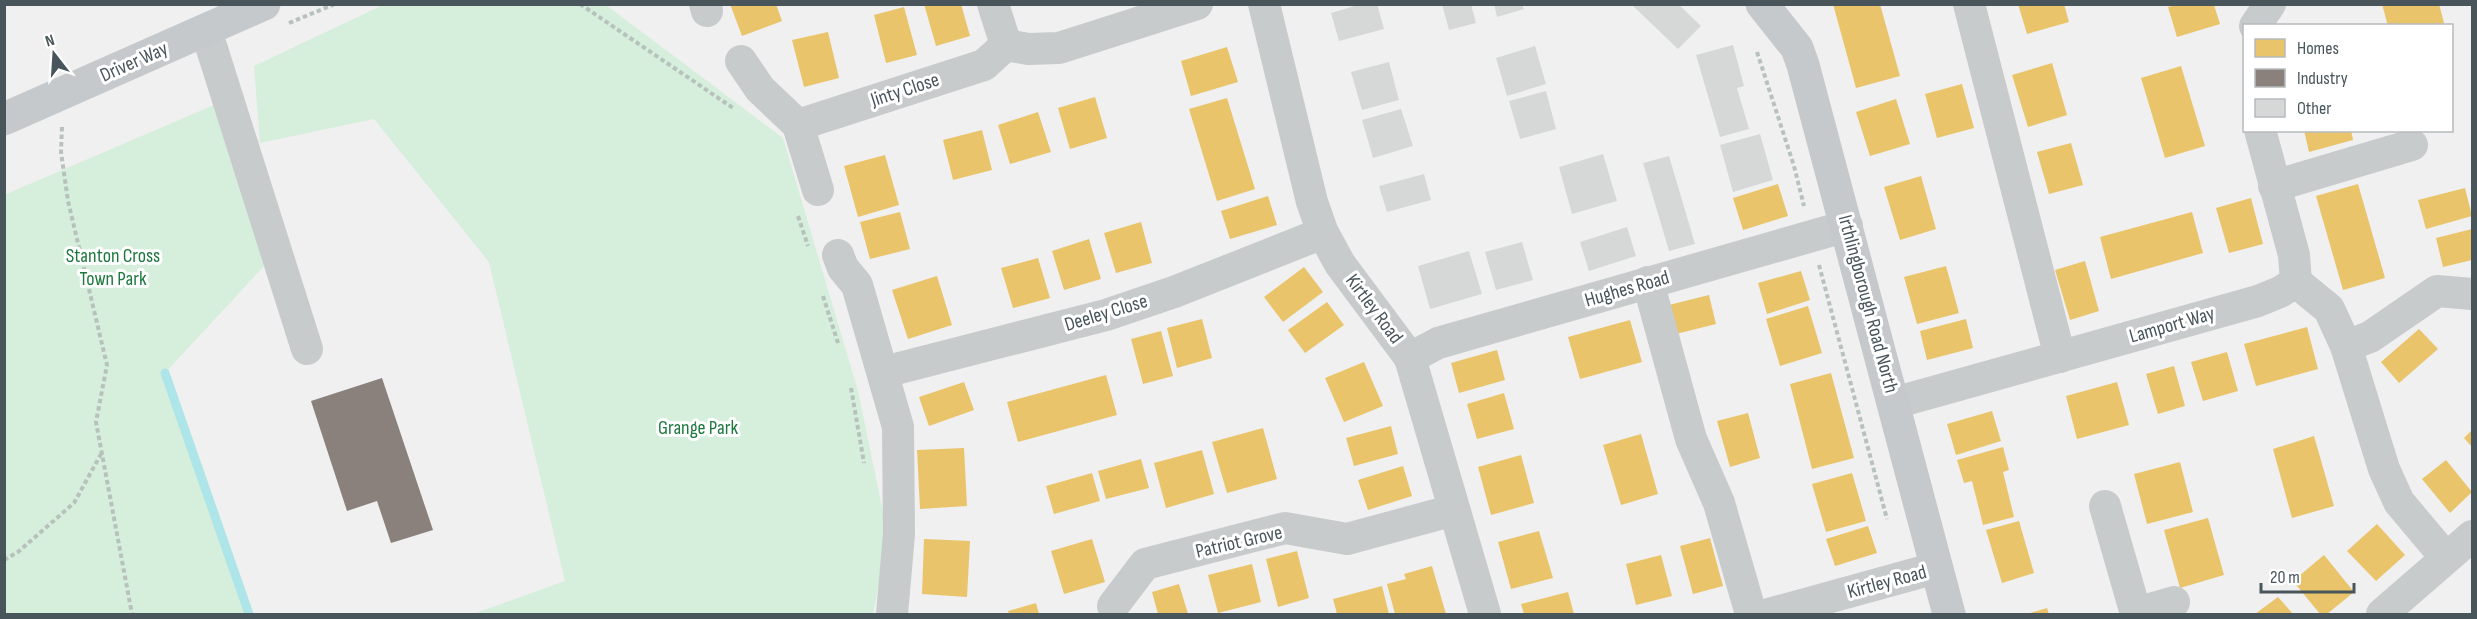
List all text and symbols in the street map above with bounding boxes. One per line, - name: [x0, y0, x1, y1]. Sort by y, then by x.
- north arrow: [24, 24, 84, 84]
- legend: [2243, 24, 2453, 132]
- text: N: [43, 31, 57, 51]
- street label: Driver Way: [96, 36, 172, 88]
- text: Homes: [2297, 38, 2339, 59]
- street label: Jinty Close: [867, 68, 942, 113]
- text: Industry: [2297, 68, 2348, 89]
- text: Other: [2297, 98, 2331, 119]
- street label: Irthlingborough Road North: [1833, 212, 1903, 396]
- park label: Stanton Cross Town Park: [66, 244, 160, 291]
- street label: Hughes Road: [1582, 266, 1672, 312]
- street label: Kirtley Road: [1340, 270, 1408, 348]
- street label: Deeley Close: [1062, 289, 1150, 337]
- street label: Lamport Way: [2127, 301, 2218, 349]
- park label: Grange Park: [658, 416, 738, 440]
- street label: Patriot Grove: [1193, 520, 1285, 564]
- scale bar: [2261, 556, 2354, 594]
- street label: Kirtley Road: [1845, 560, 1929, 604]
- text: 20 m: [2270, 567, 2300, 588]

